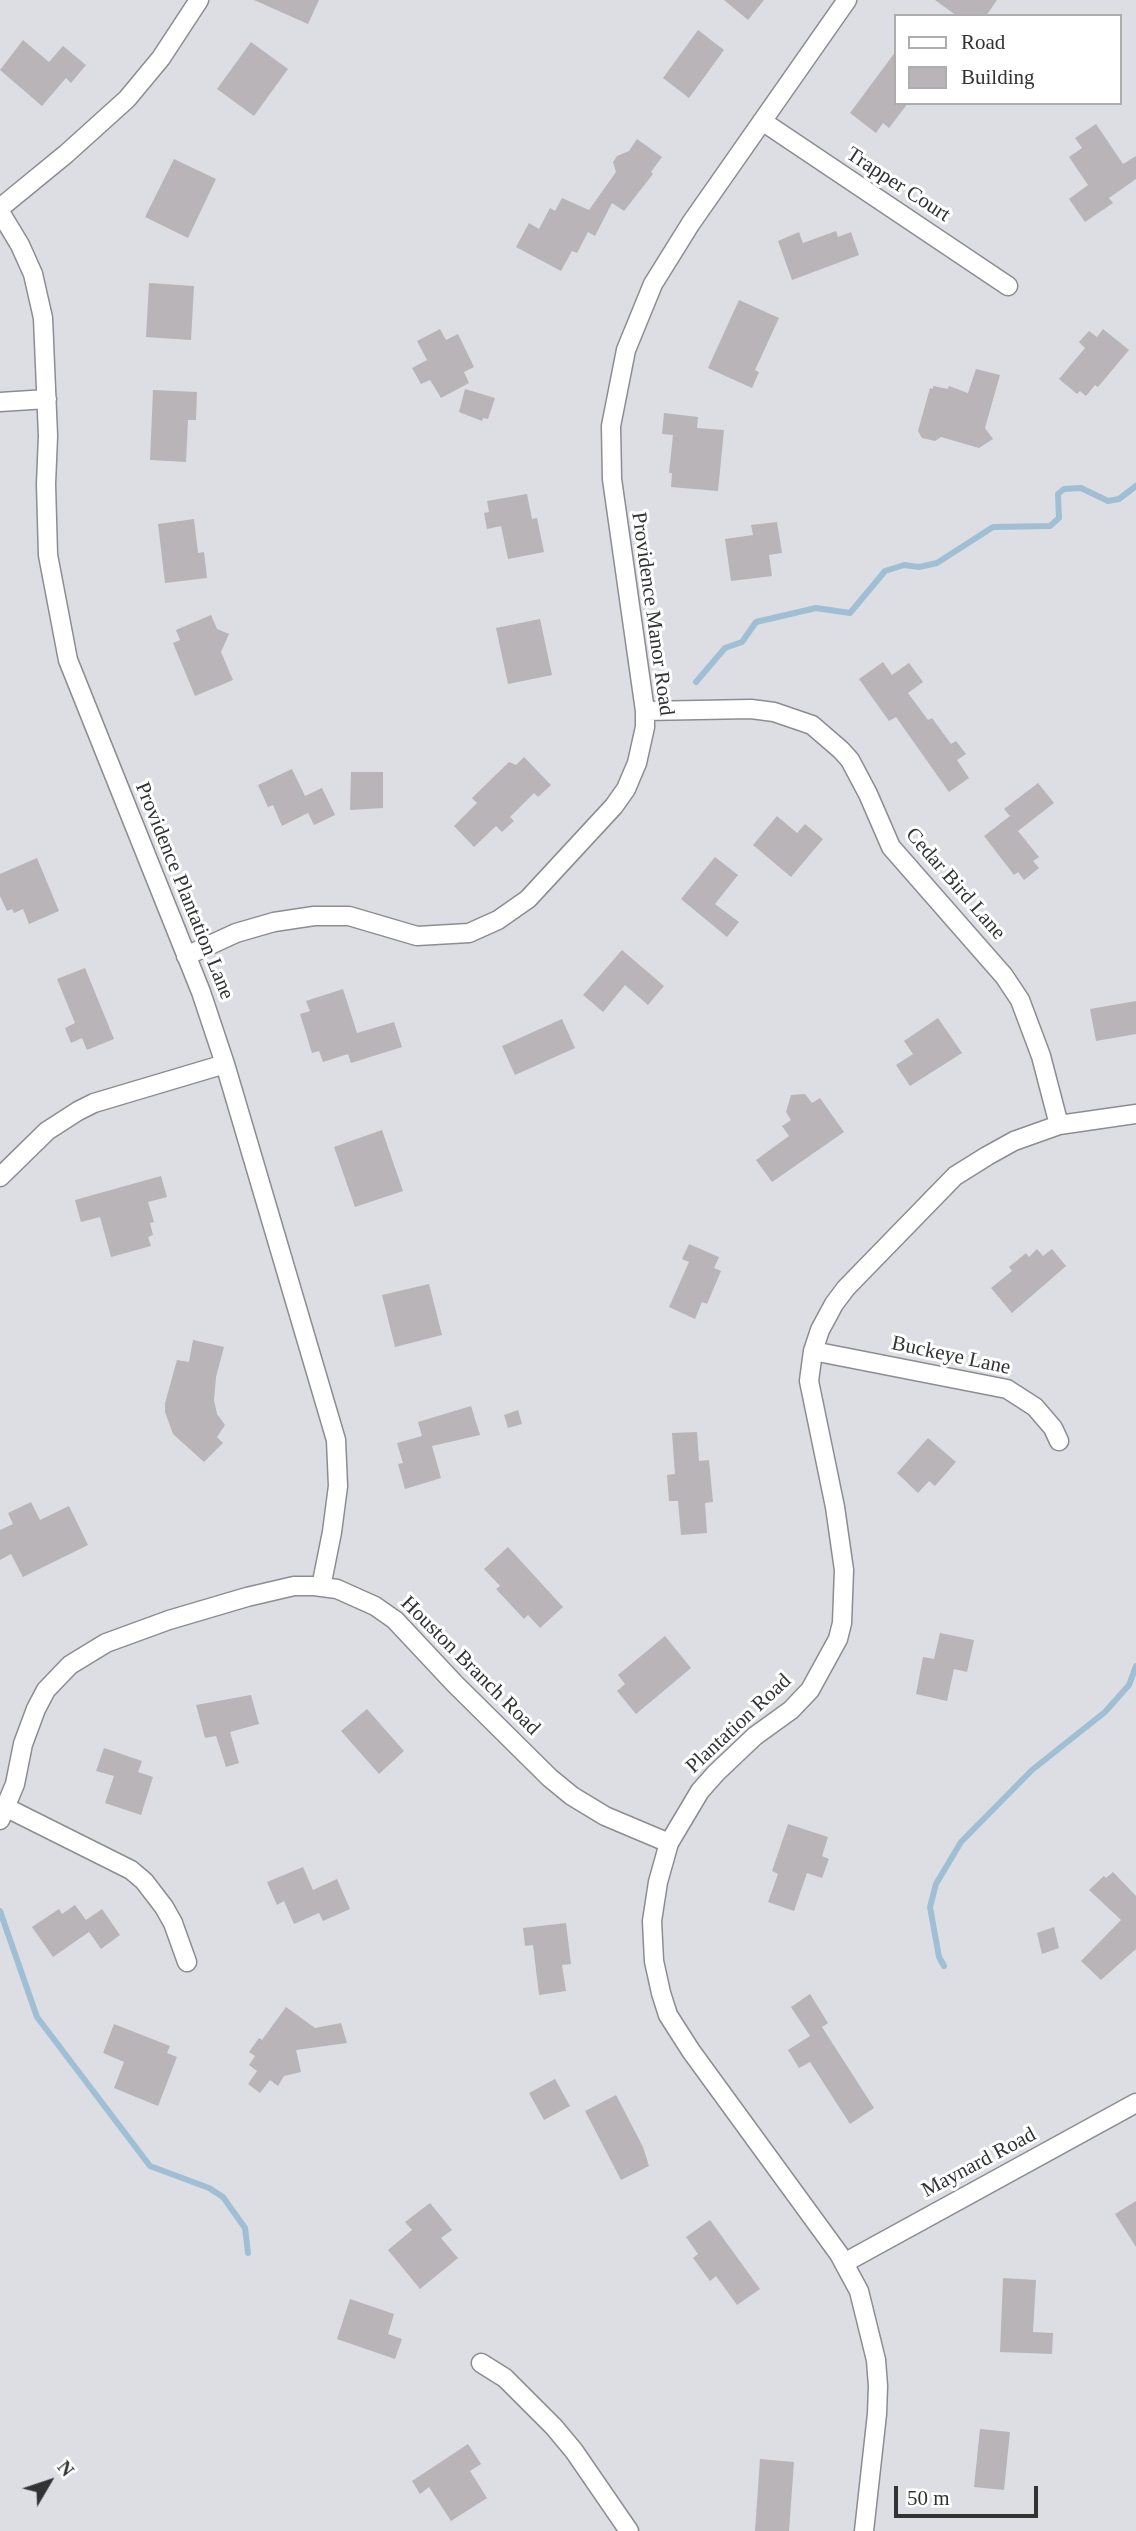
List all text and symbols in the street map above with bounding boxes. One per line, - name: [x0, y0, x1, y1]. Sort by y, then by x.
- legend: [894, 14, 1122, 105]
- text: Road: [961, 30, 1005, 54]
- text: Building: [961, 65, 1035, 89]
- street label: Trapper Court: [841, 142, 955, 228]
- street label: Providence Manor Road: [625, 511, 679, 717]
- street label: Providence Plantation Lane: [129, 779, 239, 1003]
- street label: Cedar Bird Lane: [900, 823, 1010, 945]
- street label: Buckeye Lane: [889, 1331, 1013, 1381]
- street label: Houston Branch Road: [395, 1591, 545, 1741]
- street label: Plantation Road: [681, 1669, 797, 1779]
- street label: Maynard Road: [918, 2122, 1040, 2204]
- north arrow: [14, 2447, 84, 2517]
- text: N: [53, 2457, 78, 2480]
- scale bar: [898, 2472, 1042, 2516]
- text: 50 m: [907, 2486, 950, 2510]

